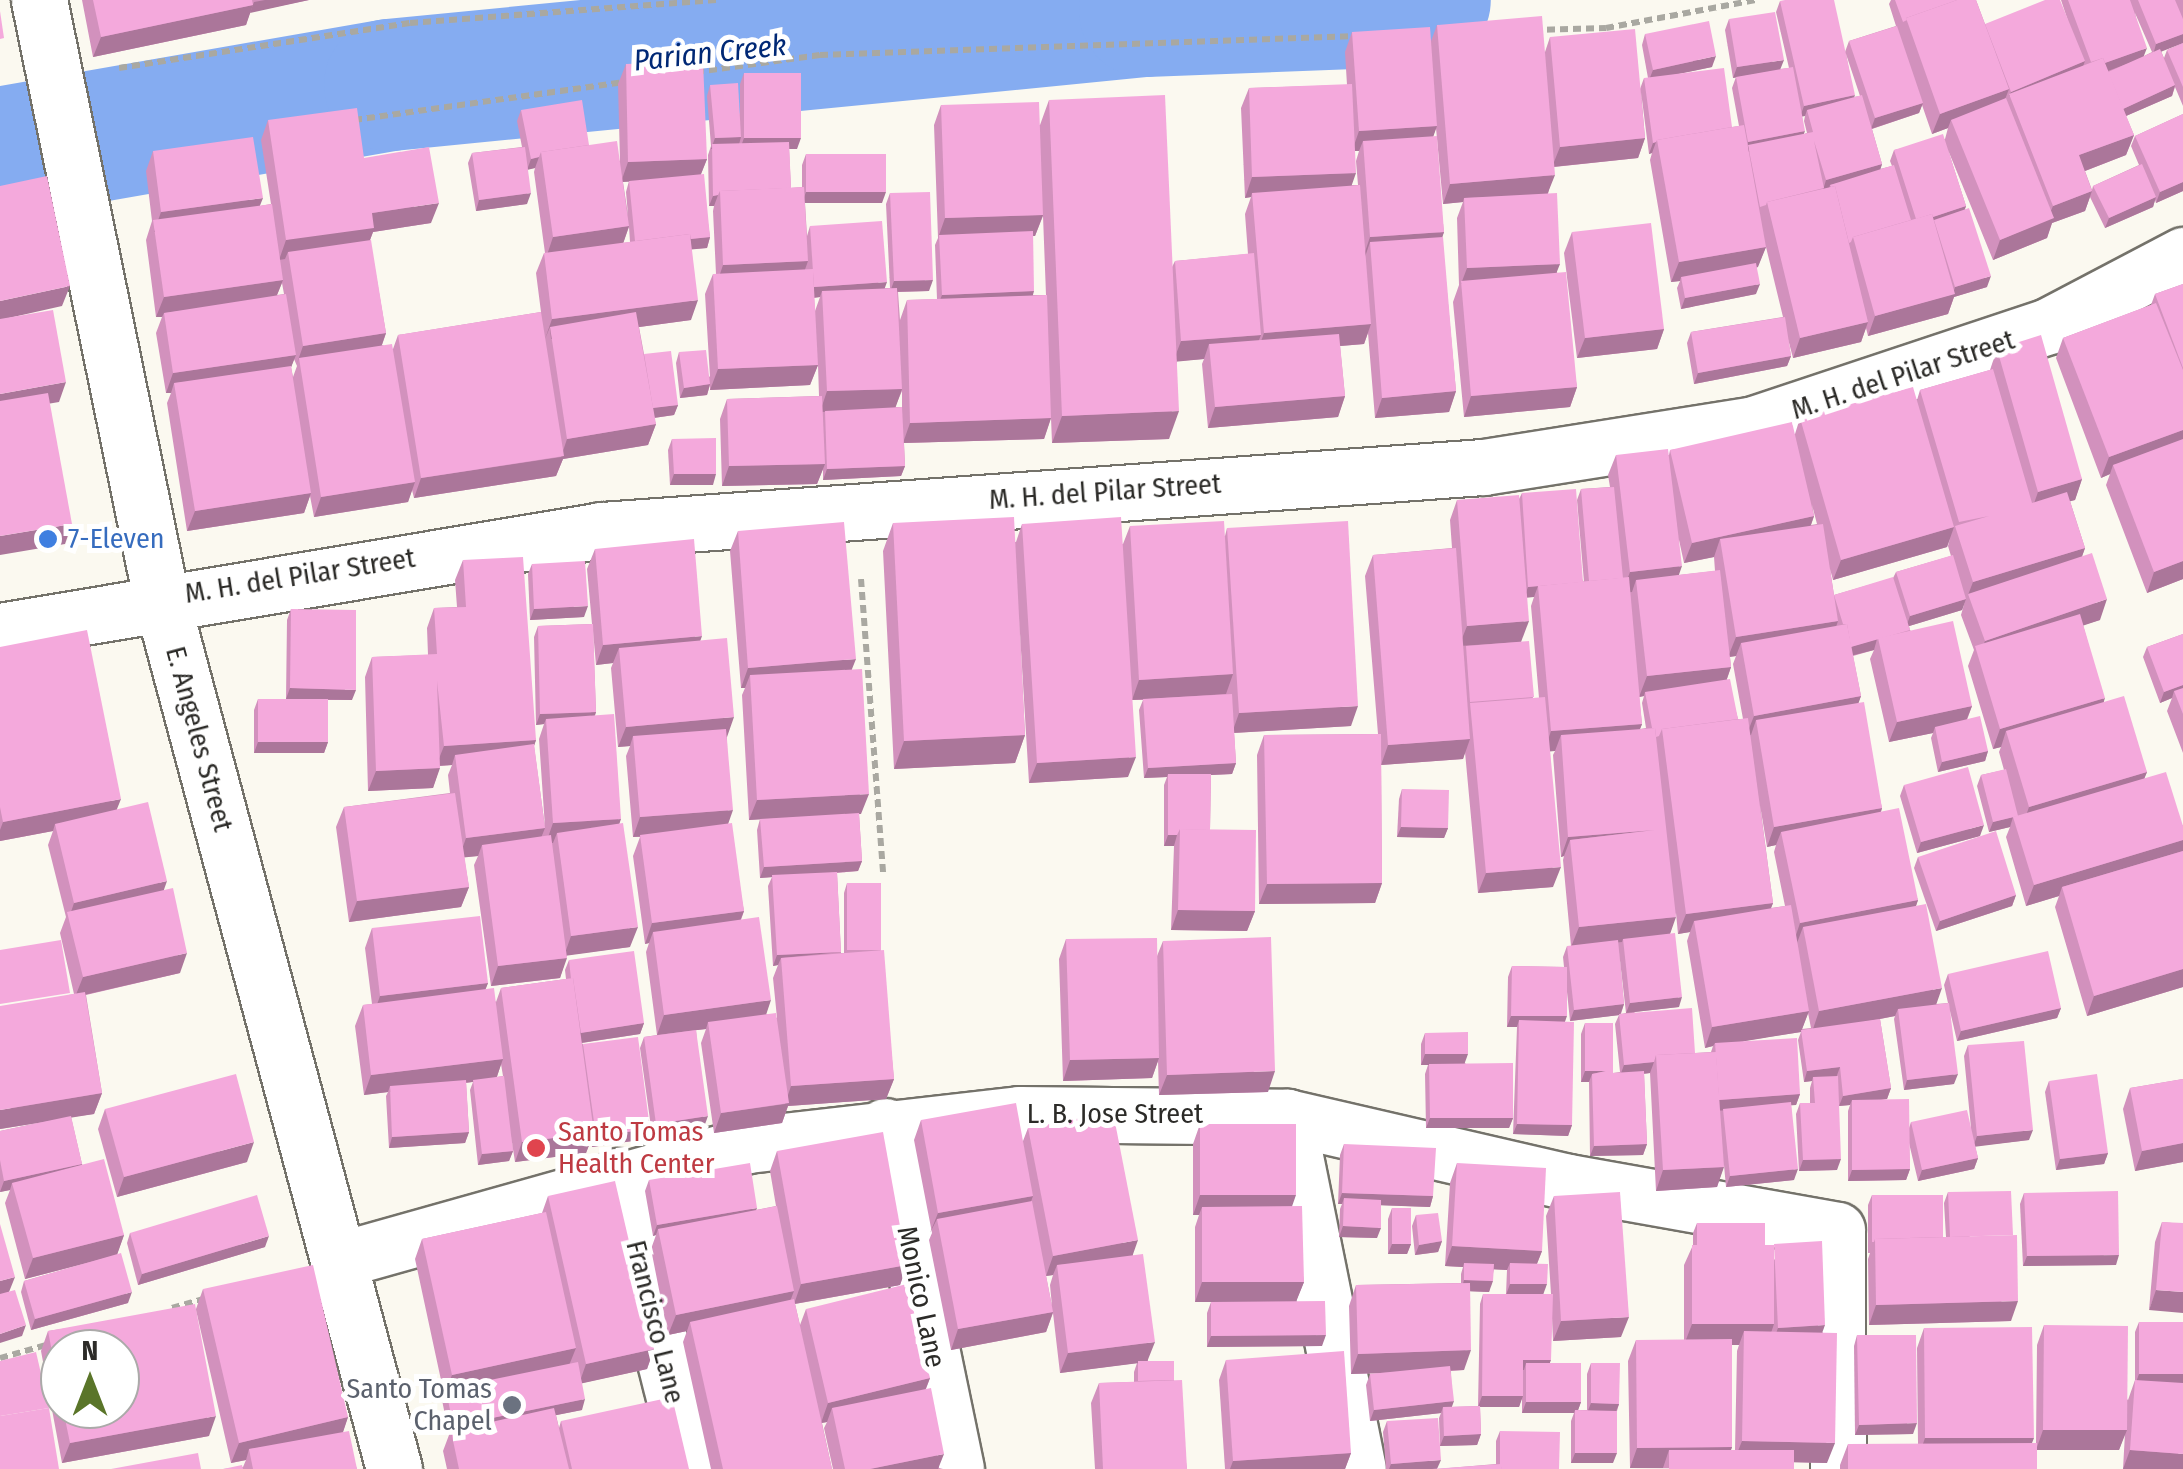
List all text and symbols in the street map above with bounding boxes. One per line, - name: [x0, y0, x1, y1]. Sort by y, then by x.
- water label: Parian Creek: [632, 27, 788, 79]
- street label: M. H. del Pilar Street: [1787, 323, 2019, 427]
- street label: M. H. del Pilar Street: [988, 467, 1222, 517]
- place label: 7-Eleven: [68, 522, 165, 556]
- marker: 7-Eleven: [37, 528, 59, 550]
- street label: M. H. del Pilar Street: [183, 541, 417, 611]
- street label: E. Angeles Street: [158, 643, 240, 835]
- street label: L. B. Jose Street: [1027, 1097, 1203, 1131]
- place label: Santo Tomas Health Center: [558, 1115, 714, 1181]
- marker: Santo Tomas Health Center: [523, 1135, 549, 1161]
- street label: Monico Lane: [890, 1223, 952, 1371]
- street label: Francisco Lane: [619, 1237, 691, 1407]
- north arrow: [40, 1329, 140, 1429]
- text: N: [82, 1334, 98, 1367]
- place label: Santo Tomas Chapel: [346, 1372, 492, 1438]
- marker: Santo Tomas Chapel: [501, 1394, 523, 1416]

